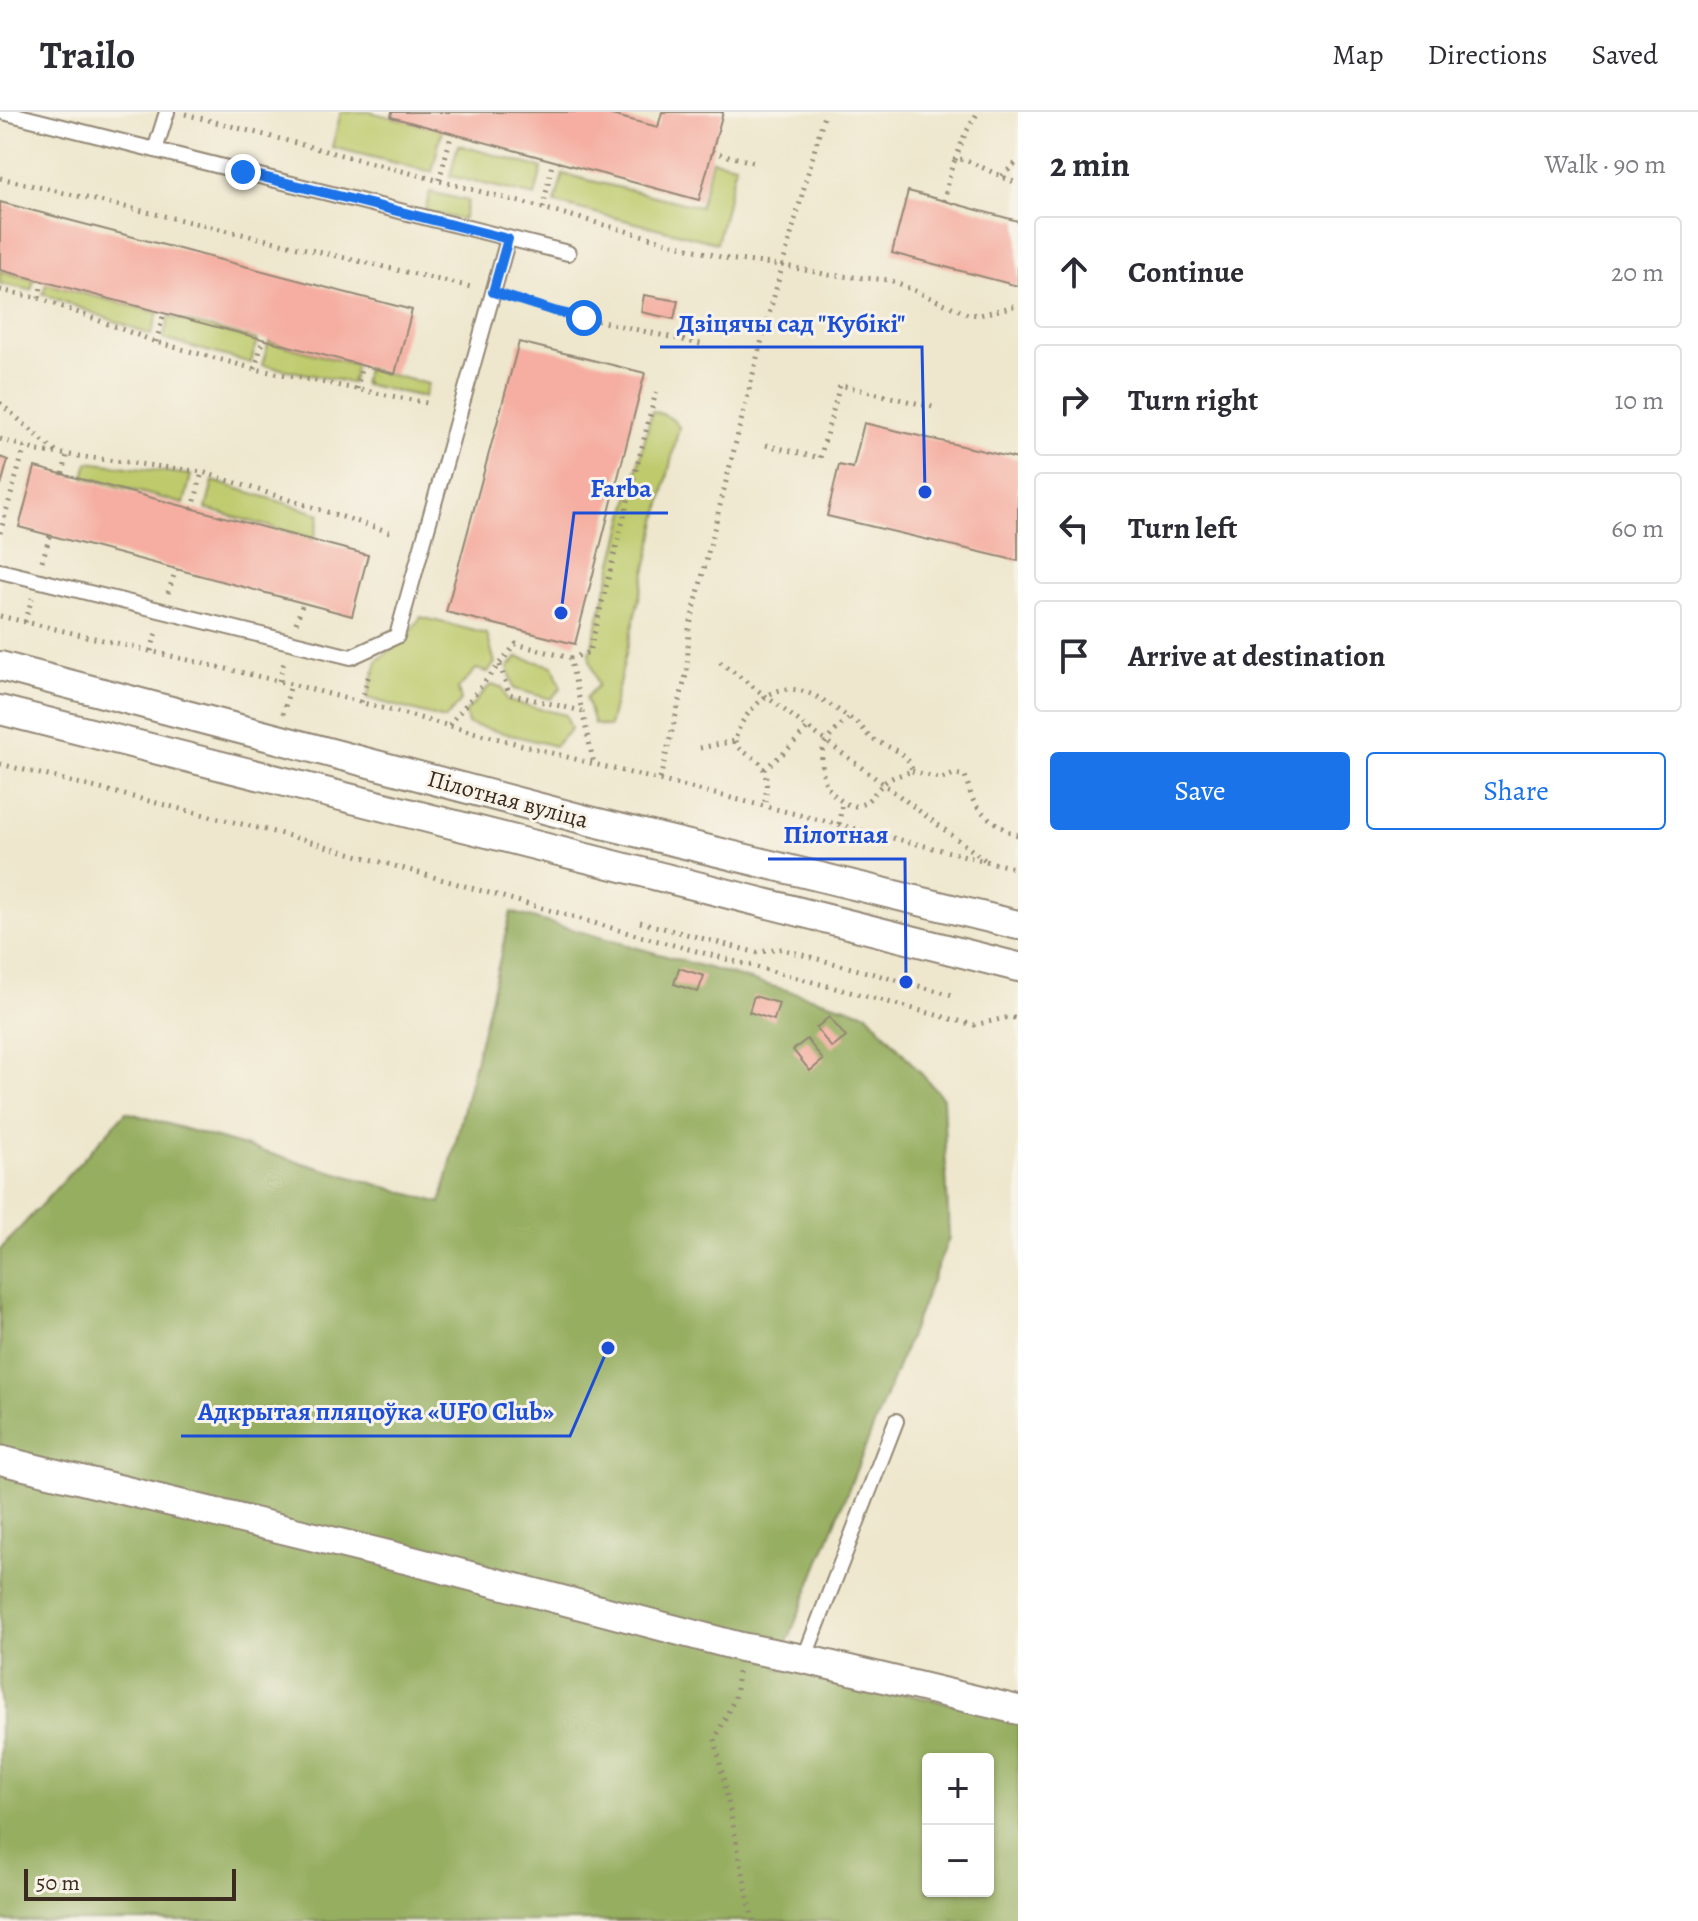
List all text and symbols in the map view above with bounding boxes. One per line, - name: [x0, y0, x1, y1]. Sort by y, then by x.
- text: Trailo: [40, 29, 135, 81]
- text: Map: [1332, 36, 1383, 74]
- text: Directions: [1427, 36, 1548, 74]
- text: Saved: [1592, 36, 1658, 74]
- text: 2 min: [1050, 141, 1130, 188]
- text: Walk · 90 m: [1545, 147, 1666, 182]
- route end: [225, 154, 261, 190]
- icon: ahead: [1052, 250, 1096, 294]
- text: Continue: [1128, 252, 1244, 292]
- text: 20 m: [1611, 255, 1664, 290]
- callout: Дзіцячы сад "Кубікі": [660, 297, 922, 347]
- route start: [566, 300, 602, 336]
- text: Дзіцячы сад "Кубікі": [677, 306, 905, 341]
- icon: right: [1052, 378, 1096, 422]
- text: Turn right: [1128, 380, 1258, 420]
- text: 10 m: [1614, 383, 1664, 418]
- callout: Farba: [574, 463, 668, 513]
- text: Farba: [590, 471, 652, 506]
- icon: left: [1052, 506, 1096, 550]
- text: Turn left: [1128, 508, 1237, 548]
- text: 60 m: [1611, 511, 1664, 546]
- icon: arrive: [1052, 634, 1096, 678]
- text: Arrive at destination: [1128, 636, 1385, 676]
- button: Save: [1050, 752, 1350, 830]
- button: Share: [1366, 752, 1666, 830]
- street label: Пілотная вуліца: [424, 762, 592, 836]
- callout: Пілотная: [768, 809, 905, 859]
- text: Пілотная: [783, 817, 889, 852]
- callout: Адкрытая пляцоўка «UFO Club»: [181, 1386, 570, 1436]
- text: Адкрытая пляцоўка «UFO Club»: [197, 1394, 555, 1429]
- map controls: [922, 1753, 994, 1897]
- button: +: [922, 1753, 994, 1825]
- button: −: [922, 1825, 994, 1897]
- scale bar: [24, 1865, 236, 1901]
- text: 50 m: [36, 1868, 80, 1898]

